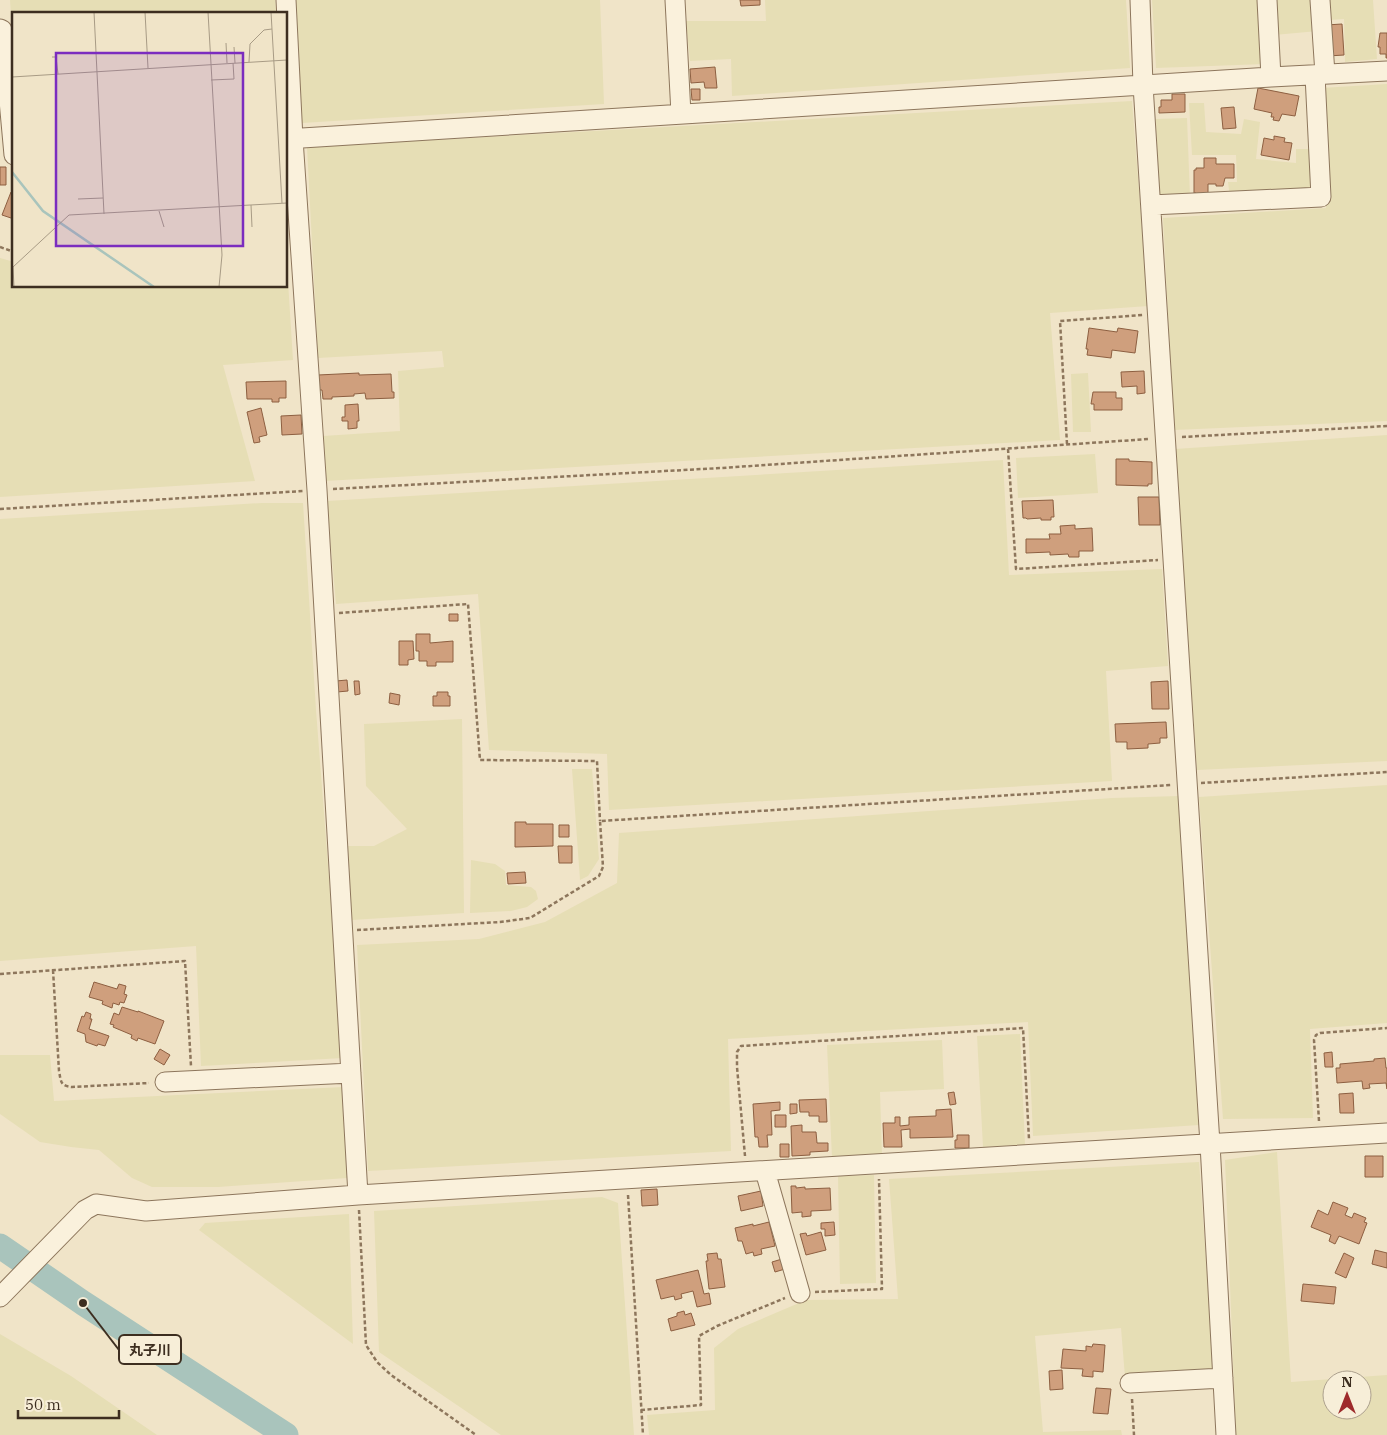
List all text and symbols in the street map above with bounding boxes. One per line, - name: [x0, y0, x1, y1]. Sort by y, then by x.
- inset map: [12, 12, 288, 288]
- callout: 丸子川: [119, 1335, 181, 1364]
- text: 丸子川: [129, 1341, 171, 1359]
- north arrow: [1322, 1370, 1372, 1420]
- text: N: [1341, 1373, 1353, 1391]
- scale bar: [18, 1388, 119, 1420]
- text: 50 m: [25, 1395, 61, 1414]

